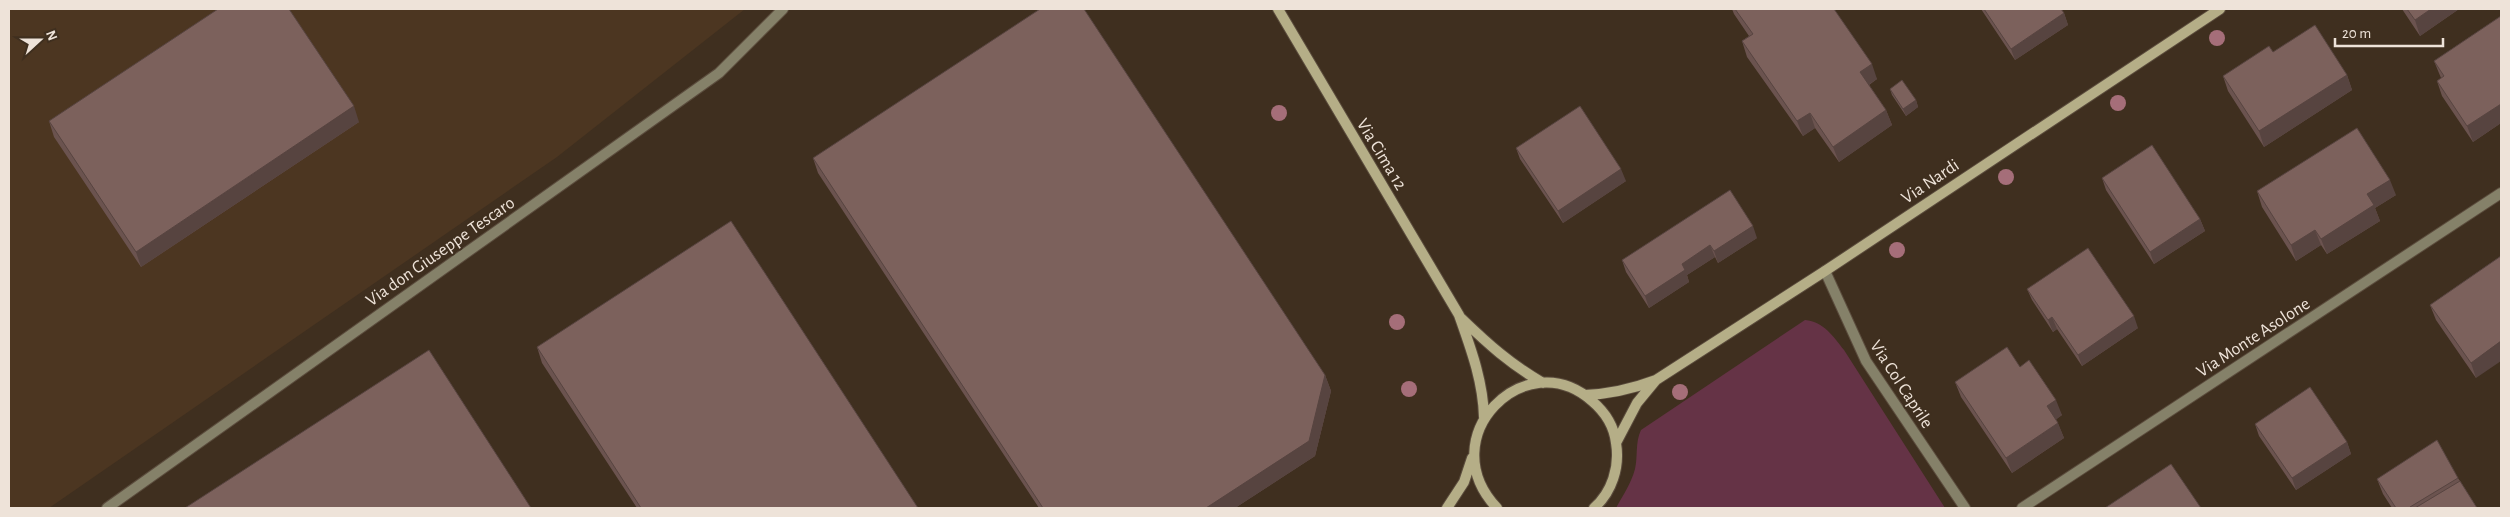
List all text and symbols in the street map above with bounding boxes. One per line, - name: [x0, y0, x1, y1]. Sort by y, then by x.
- north arrow: [15, 15, 65, 65]
- scale bar: [2335, 15, 2442, 47]
- text: 20 m: [2342, 26, 2371, 41]
- text: N: [43, 29, 59, 43]
- street label: Via Cima 12: [1353, 116, 1409, 193]
- street label: Via Nardi: [1898, 156, 1963, 208]
- street label: Via don Giuseppe Tescaro: [363, 194, 518, 310]
- street label: Via Monte Asolone: [2194, 295, 2313, 381]
- street label: Via Col Caprile: [1866, 337, 1936, 432]

